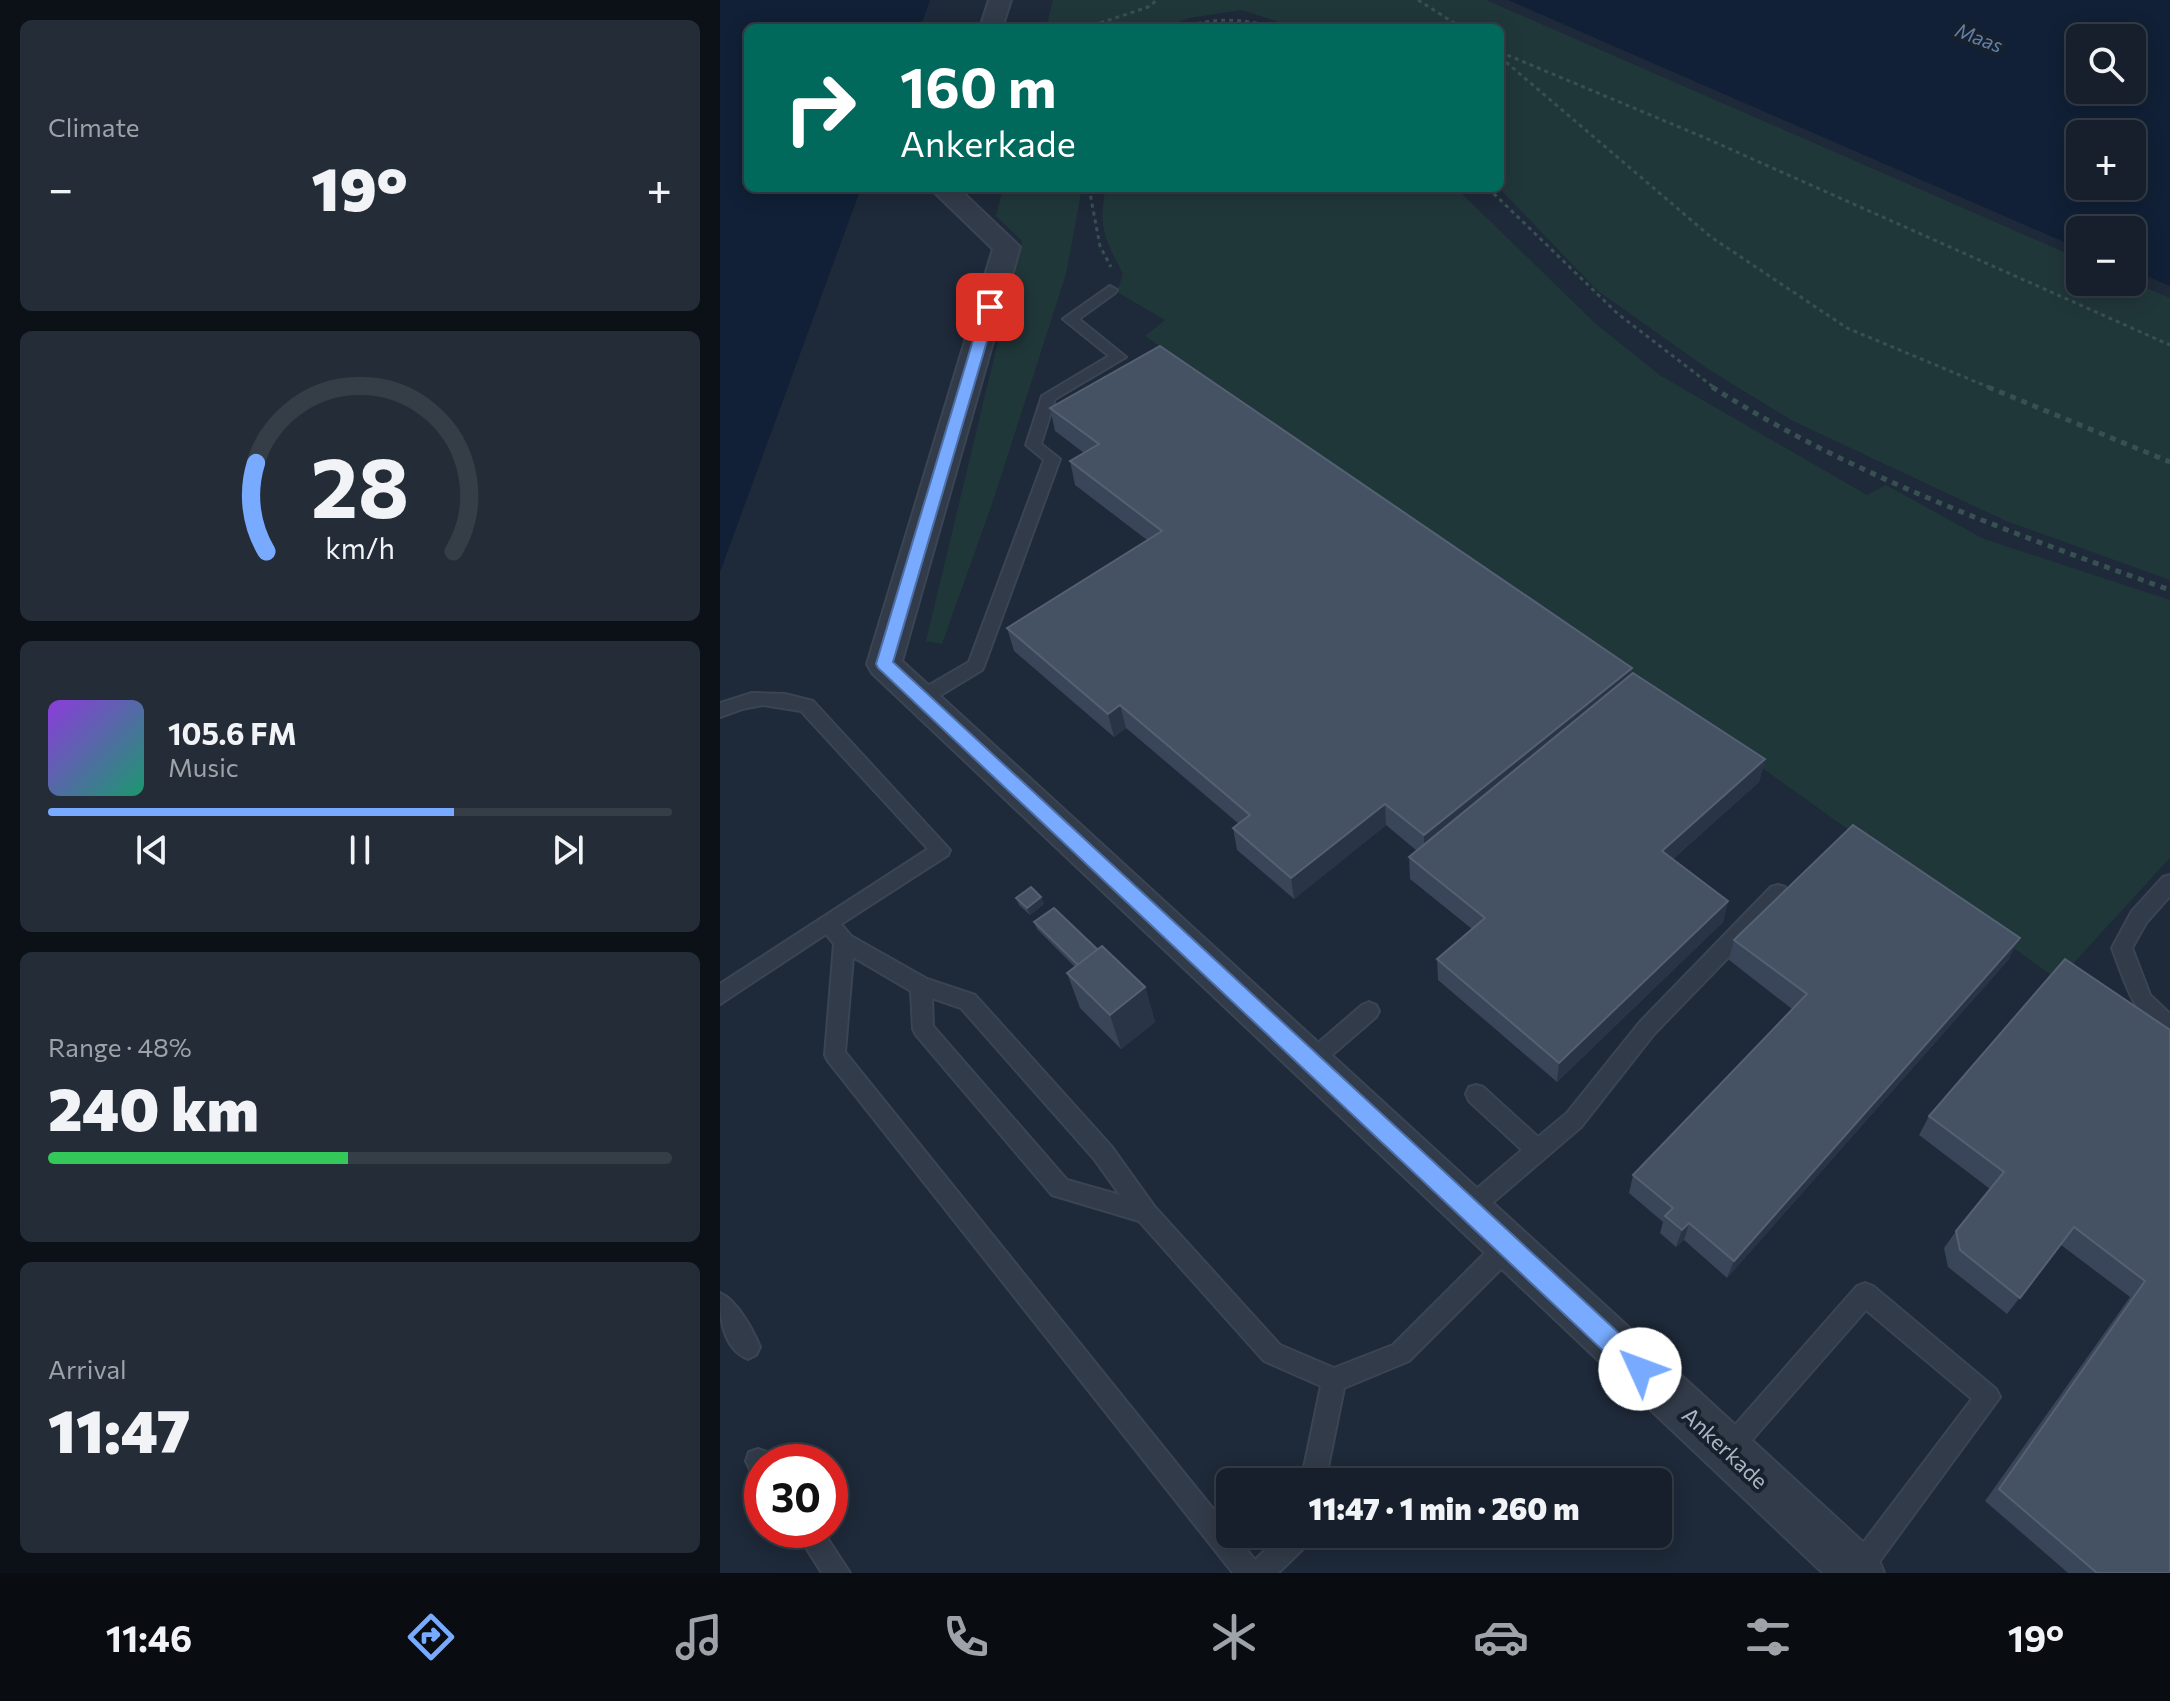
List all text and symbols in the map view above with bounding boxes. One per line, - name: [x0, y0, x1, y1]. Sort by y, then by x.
- water label: Maas: [1952, 17, 2007, 57]
- map controls: [2066, 24, 2146, 296]
- button: search: [2066, 24, 2146, 104]
- text: 160 m: [900, 51, 1057, 120]
- icon: right: [768, 56, 872, 160]
- text: Climate: [48, 111, 140, 142]
- text: Ankerkade: [900, 120, 1076, 164]
- button: +: [2066, 120, 2146, 200]
- text: 19°: [311, 150, 408, 223]
- text: −: [48, 160, 73, 214]
- text: +: [646, 160, 672, 214]
- button: −: [2066, 216, 2146, 296]
- pin: [956, 273, 1024, 341]
- icon: arrive: [968, 285, 1012, 329]
- text: 28: [311, 432, 409, 534]
- text: km/h: [325, 530, 395, 565]
- text: 105.6 FM: [168, 714, 297, 751]
- text: Music: [168, 751, 239, 782]
- icon: previous: [130, 828, 174, 872]
- icon: pause: [338, 828, 382, 872]
- icon: next: [546, 828, 590, 872]
- text: Range · 48%: [48, 1031, 192, 1062]
- text: 240 km: [48, 1070, 259, 1143]
- position arrow: [1598, 1327, 1682, 1411]
- text: Arrival: [48, 1353, 127, 1384]
- text: 11:47: [48, 1392, 191, 1465]
- street label: Ankerkade: [1677, 1401, 1774, 1494]
- speed limit sign: 30: [744, 1444, 848, 1548]
- text: 11:47 · 1 min · 260 m: [1309, 1489, 1579, 1526]
- icon: directions: [403, 1609, 459, 1665]
- icon: music: [671, 1609, 727, 1665]
- icon: phone: [938, 1609, 994, 1665]
- icon: climate: [1206, 1609, 1262, 1665]
- icon: car: [1473, 1609, 1529, 1665]
- icon: filters: [1740, 1609, 1796, 1665]
- text: 11:46: [106, 1615, 192, 1659]
- text: 19°: [2008, 1615, 2064, 1659]

